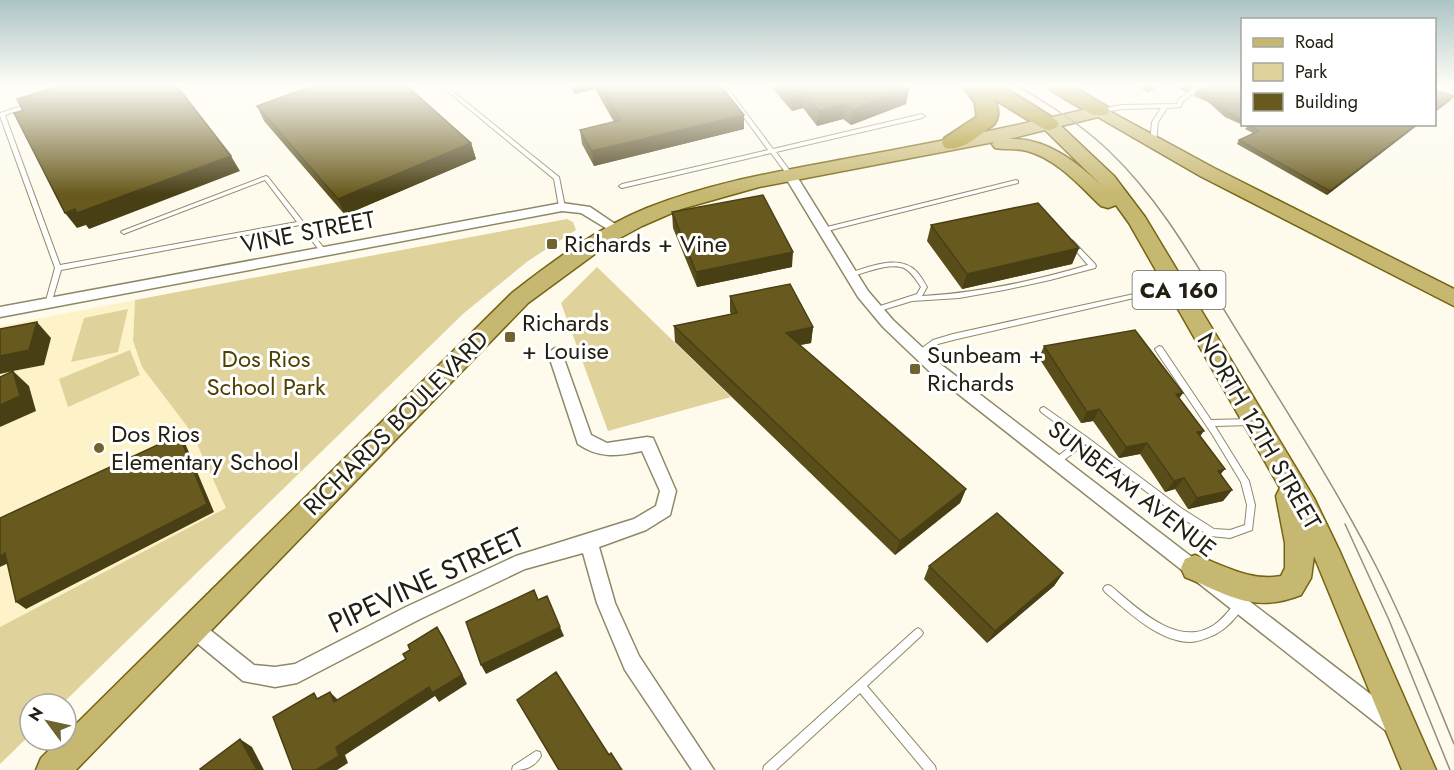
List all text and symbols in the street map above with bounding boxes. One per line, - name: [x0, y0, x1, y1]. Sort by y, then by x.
- legend: [1241, 18, 1436, 126]
- text: Road: [1295, 29, 1334, 55]
- text: Park: [1295, 59, 1327, 85]
- text: Building: [1295, 89, 1358, 115]
- street label: VINE STREET: [238, 201, 378, 262]
- place label: Richards + Vine: [564, 226, 727, 261]
- marker: Richards + Vine: [545, 237, 559, 251]
- road number: CA 160: [1132, 271, 1226, 309]
- place label: Richards + Louise: [522, 305, 609, 368]
- street label: RICHARDS BOULEVARD: [295, 322, 496, 523]
- street label: NORTH 12TH STREET: [1189, 326, 1330, 536]
- marker: Richards + Louise: [503, 330, 517, 344]
- place label: Sunbeam + Richards: [927, 337, 1044, 400]
- park label: Dos Rios School Park: [207, 341, 326, 404]
- marker: Sunbeam + Richards: [908, 362, 922, 376]
- street label: SUNBEAM AVENUE: [1041, 412, 1224, 566]
- place label: Dos Rios Elementary School: [111, 416, 299, 479]
- marker: Dos Rios Elementary School: [92, 441, 106, 455]
- street label: PIPEVINE STREET: [322, 517, 531, 644]
- north arrow: [18, 692, 78, 752]
- text: N: [23, 703, 49, 726]

